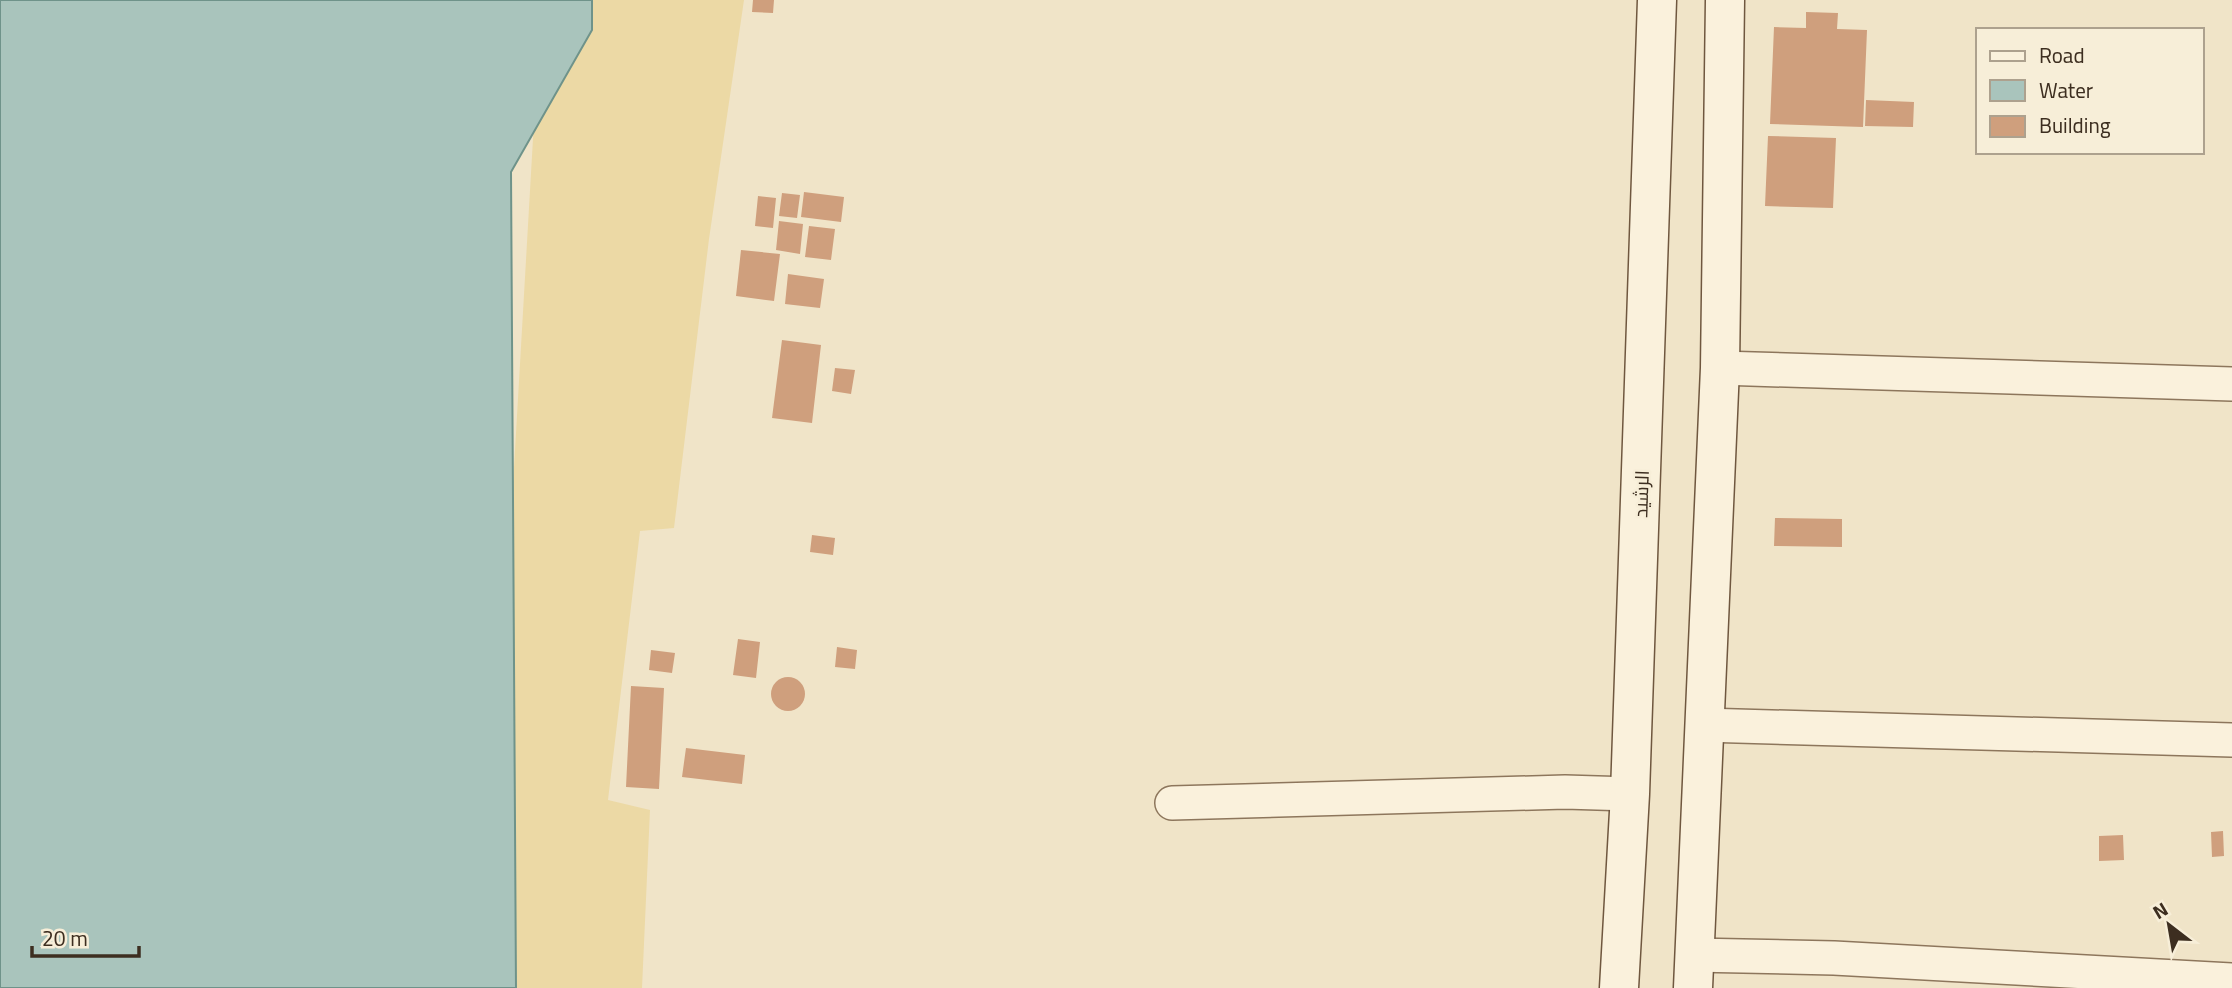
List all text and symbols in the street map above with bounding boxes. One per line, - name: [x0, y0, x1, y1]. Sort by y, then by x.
- legend: [1976, 28, 2204, 154]
- text: Road: [2039, 36, 2085, 75]
- text: Water: [2039, 71, 2093, 110]
- text: Building: [2039, 106, 2111, 145]
- street label: الرشيد: [1622, 470, 1660, 518]
- north arrow: [2134, 890, 2204, 960]
- text: N: [2145, 892, 2175, 929]
- scale bar: [32, 914, 138, 958]
- text: 20 m: [42, 919, 88, 958]

